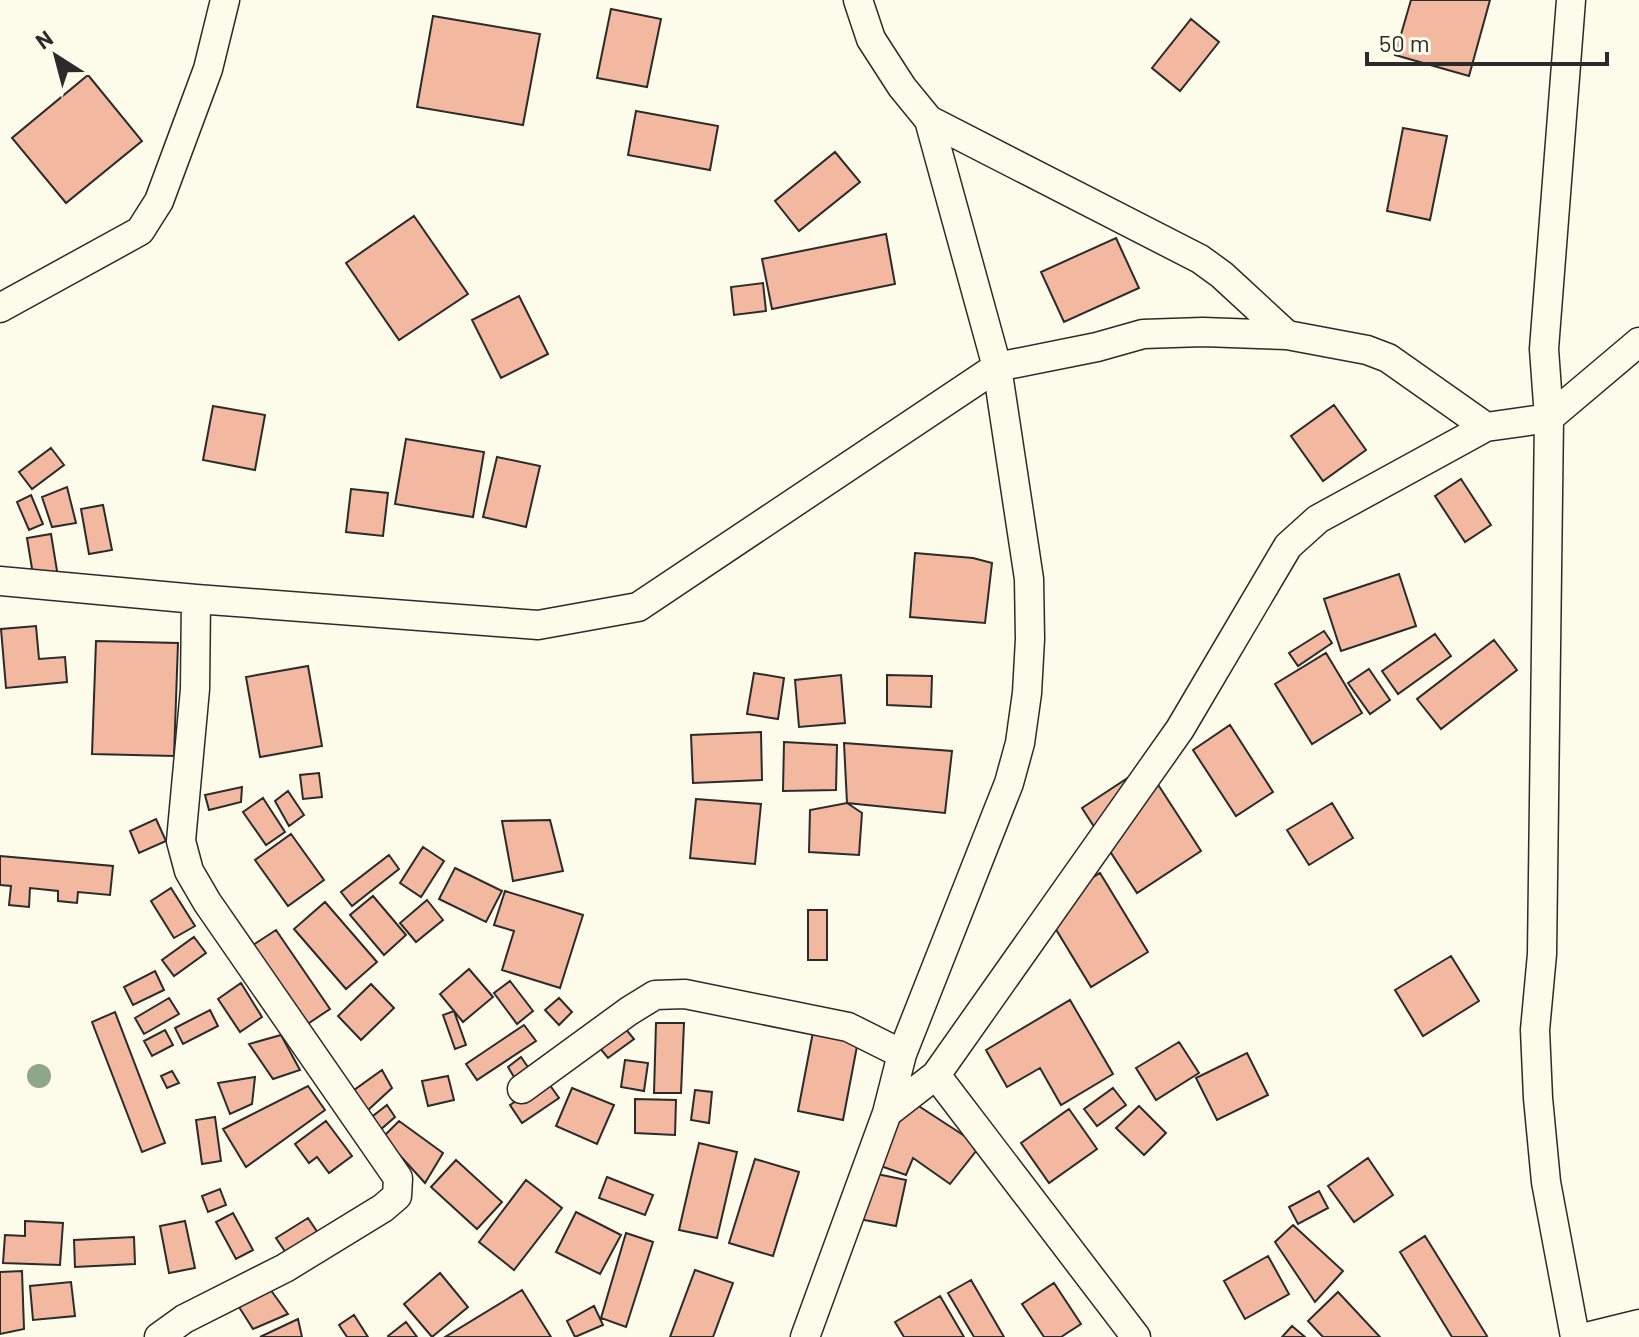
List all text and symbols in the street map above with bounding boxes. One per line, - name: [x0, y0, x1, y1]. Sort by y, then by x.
- north arrow: [16, 16, 96, 96]
- scale bar: [1367, 16, 1607, 66]
- text: N: [30, 24, 57, 54]
- text: 50 m: [1379, 28, 1430, 57]

